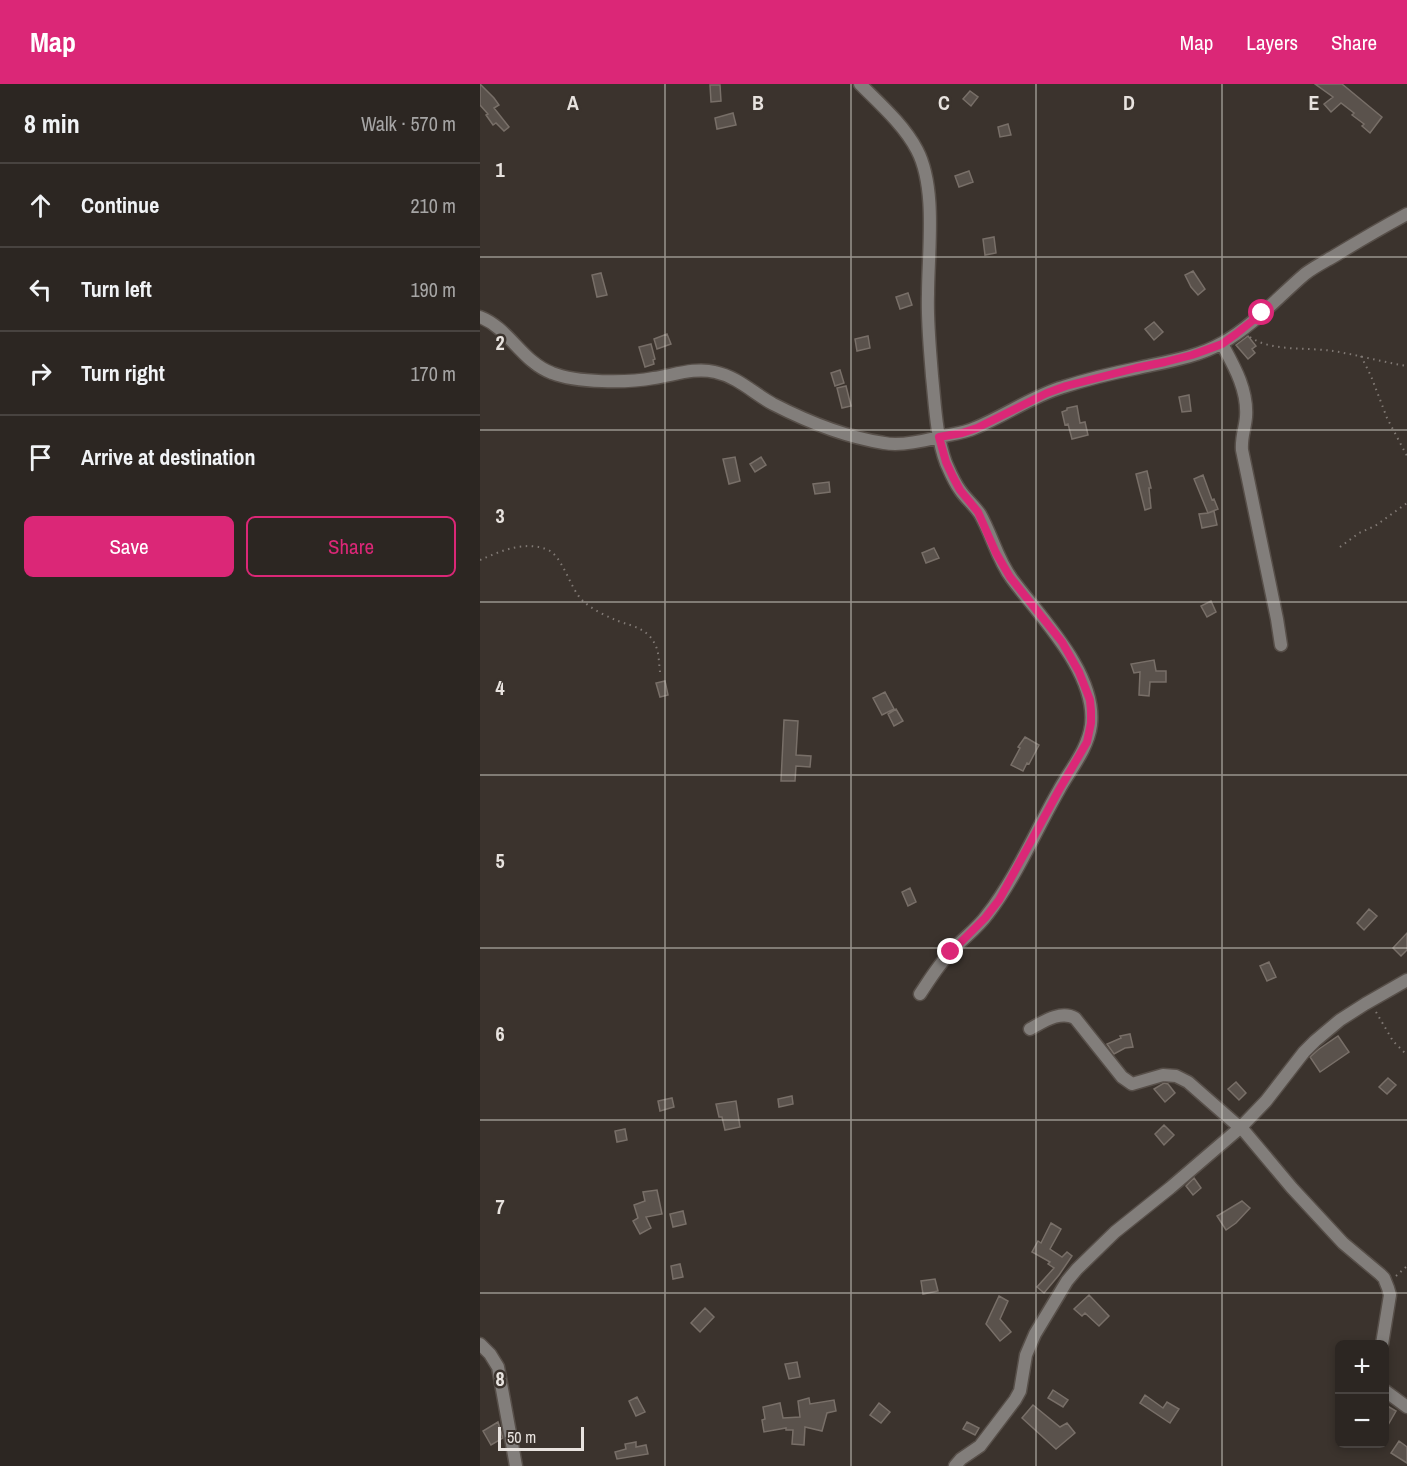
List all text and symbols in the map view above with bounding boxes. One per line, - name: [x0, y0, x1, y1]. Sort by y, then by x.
- text: Map: [30, 23, 76, 61]
- text: Map: [1180, 28, 1213, 57]
- text: Layers: [1246, 28, 1298, 57]
- text: Share: [1331, 28, 1377, 57]
- text: A: [567, 89, 579, 116]
- text: B: [752, 89, 764, 116]
- text: C: [938, 89, 950, 116]
- text: D: [1123, 89, 1135, 116]
- text: E: [1309, 89, 1320, 116]
- text: 8 min: [24, 106, 80, 141]
- text: Walk · 570 m: [361, 110, 456, 137]
- text: 1: [495, 156, 505, 183]
- icon: ahead: [24, 189, 57, 222]
- text: Continue: [81, 190, 159, 220]
- text: 210 m: [410, 192, 456, 219]
- icon: left: [24, 273, 57, 306]
- text: Turn left: [81, 274, 152, 304]
- text: 190 m: [410, 276, 456, 303]
- route start: [1248, 299, 1274, 325]
- text: 2: [495, 329, 505, 356]
- icon: right: [24, 357, 57, 390]
- text: Turn right: [81, 358, 165, 388]
- text: 170 m: [410, 360, 456, 387]
- icon: arrive: [24, 441, 57, 474]
- text: Arrive at destination: [81, 442, 255, 472]
- text: 3: [495, 502, 505, 529]
- button: Save: [24, 516, 234, 577]
- button: Share: [246, 516, 456, 577]
- text: 4: [495, 674, 505, 701]
- text: 5: [495, 847, 505, 874]
- route end: [937, 938, 963, 964]
- text: 6: [495, 1020, 505, 1047]
- text: 7: [495, 1193, 505, 1220]
- map controls: [1335, 1340, 1389, 1448]
- button: +: [1335, 1340, 1389, 1394]
- text: 8: [495, 1365, 505, 1392]
- button: −: [1335, 1394, 1389, 1448]
- scale bar: [498, 1424, 584, 1452]
- text: 50 m: [507, 1426, 536, 1448]

